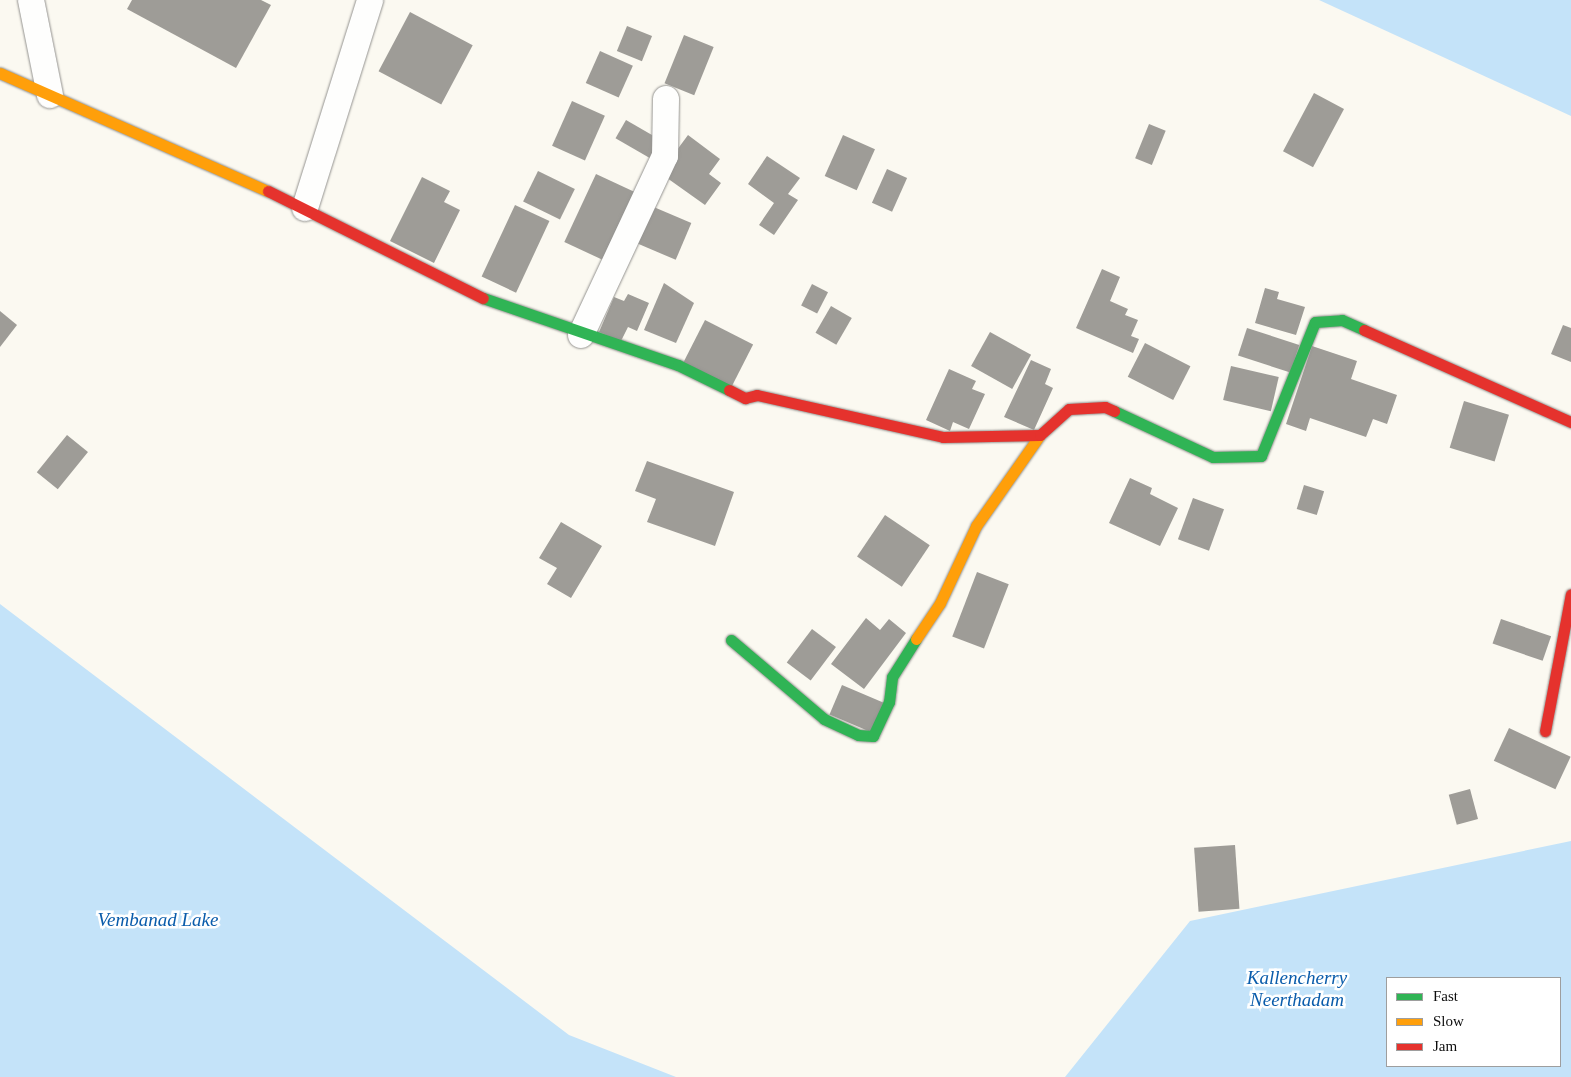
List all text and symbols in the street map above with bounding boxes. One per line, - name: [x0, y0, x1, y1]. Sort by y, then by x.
- water label: Vembanad Lake: [98, 909, 218, 931]
- water label: Kallencherry Neerthadam: [1247, 967, 1347, 1011]
- legend: [1386, 977, 1561, 1067]
- text: Fast: [1433, 988, 1458, 1004]
- text: Slow: [1433, 1013, 1464, 1029]
- text: Jam: [1433, 1038, 1457, 1054]

